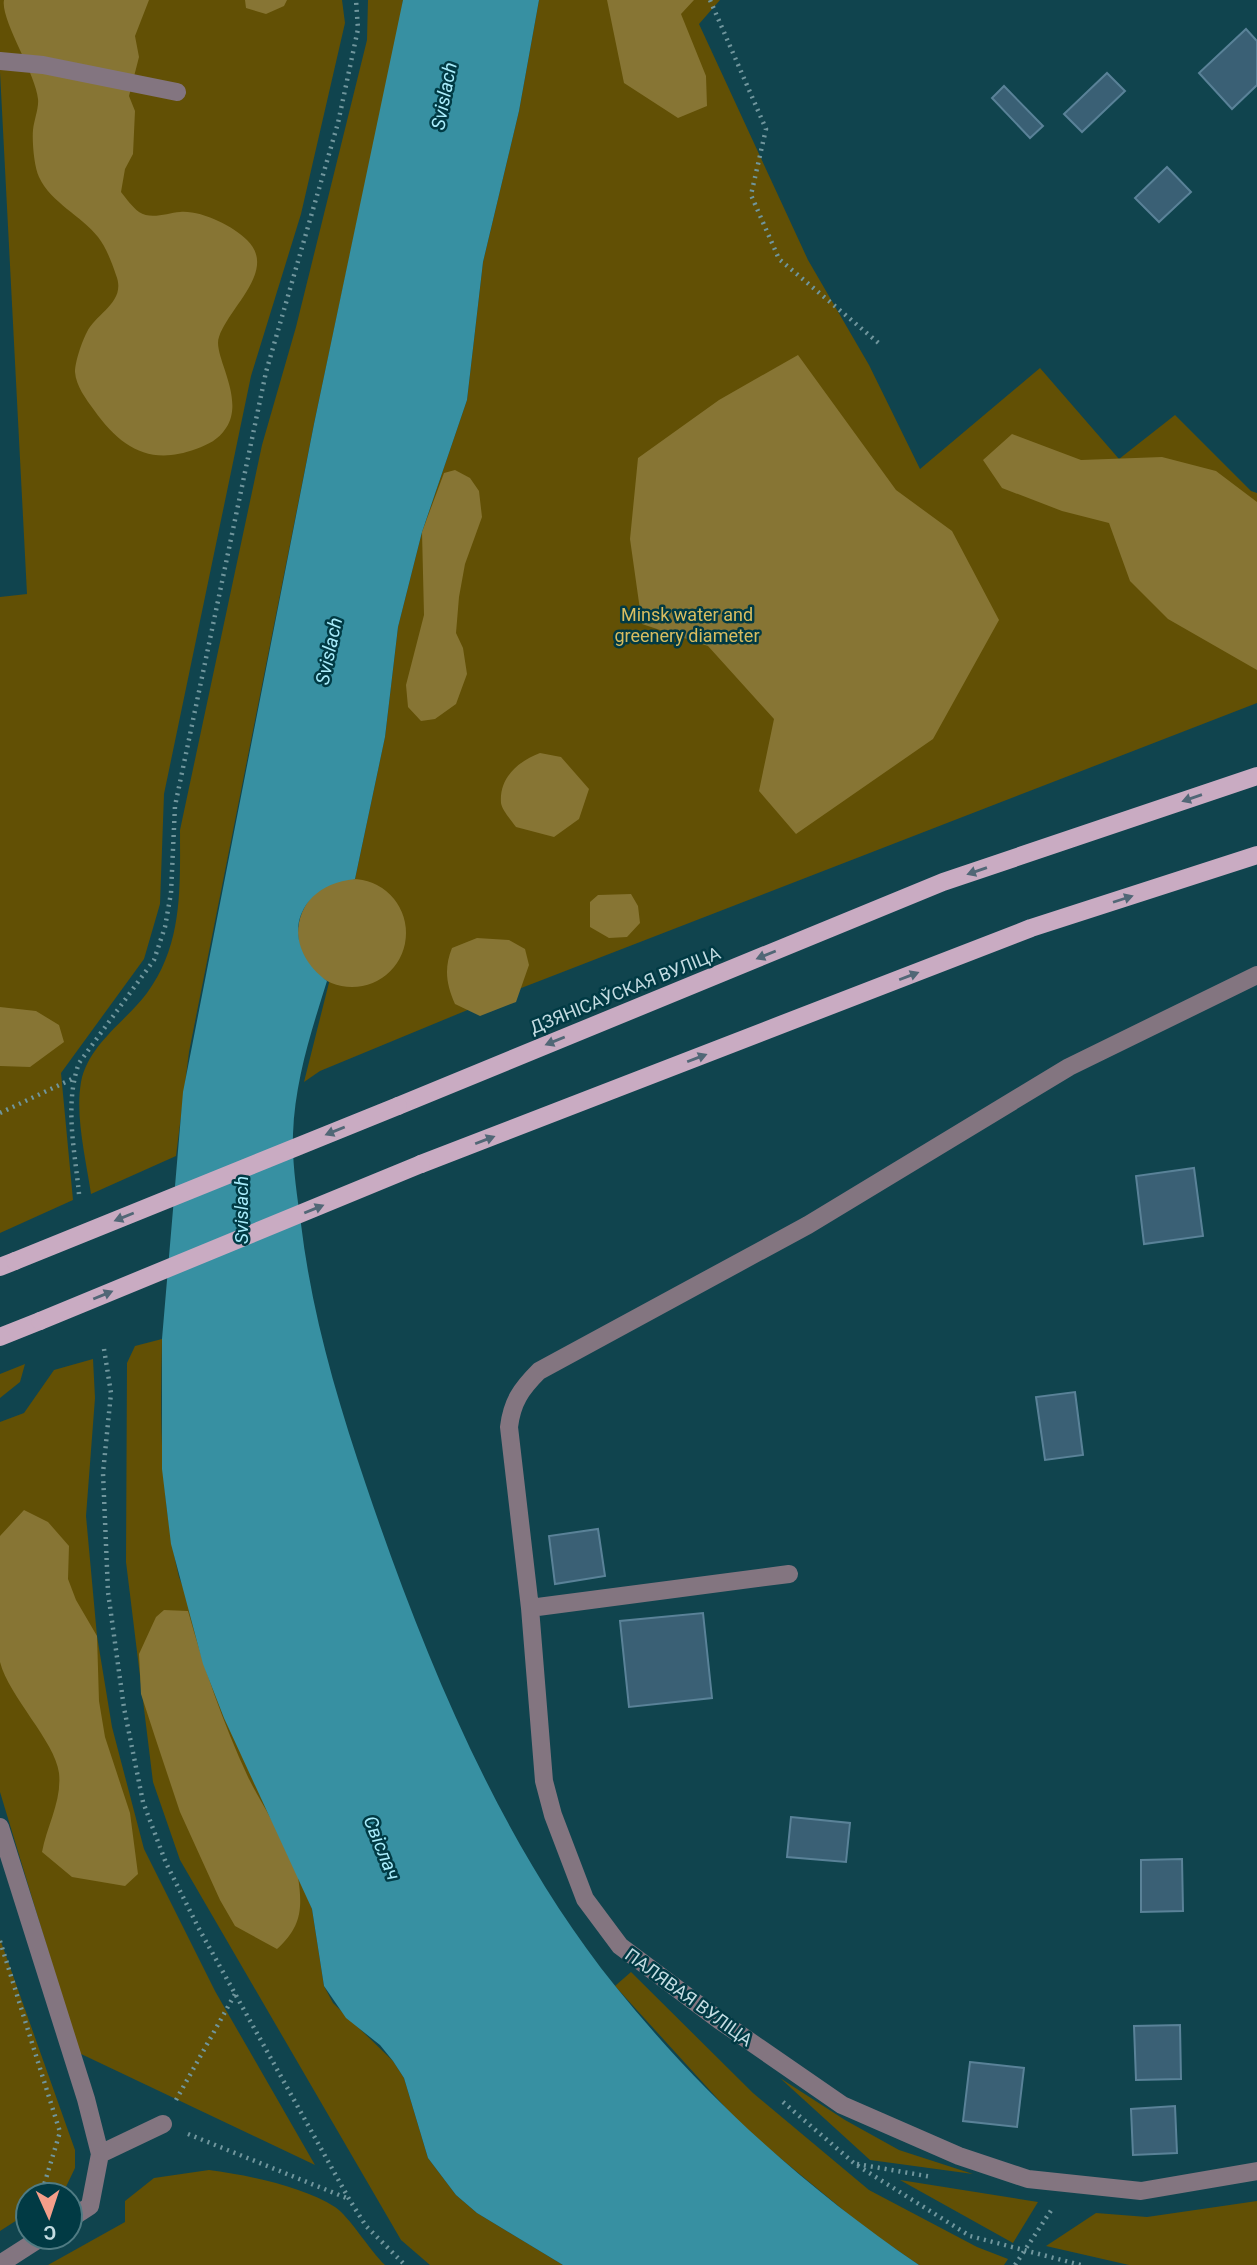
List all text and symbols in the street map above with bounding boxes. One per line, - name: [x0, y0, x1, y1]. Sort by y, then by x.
- water label: Svislach: [426, 60, 462, 132]
- park label: Minsk water and greenery diameter: [614, 604, 760, 646]
- water label: Svislach: [311, 615, 347, 687]
- one-way arrow: [1182, 793, 1203, 804]
- one-way arrow: [966, 866, 987, 877]
- one-way arrow: [1113, 893, 1134, 903]
- street label: ДЗЯНІСАЎСКАЯ ВУЛІЦА: [527, 942, 724, 1038]
- one-way arrow: [755, 950, 776, 961]
- one-way arrow: [899, 970, 920, 981]
- one-way arrow: [544, 1036, 565, 1047]
- one-way arrow: [687, 1052, 708, 1063]
- one-way arrow: [324, 1126, 345, 1137]
- one-way arrow: [475, 1134, 496, 1145]
- water label: Svislach: [230, 1176, 253, 1244]
- one-way arrow: [303, 1203, 324, 1214]
- one-way arrow: [114, 1211, 135, 1222]
- one-way arrow: [93, 1289, 113, 1301]
- water label: Свіслач: [359, 1812, 405, 1884]
- street label: ПАЛЯВАЯ ВУЛІЦА: [621, 1944, 757, 2050]
- north arrow: [14, 2181, 84, 2251]
- text: С: [43, 2221, 57, 2244]

